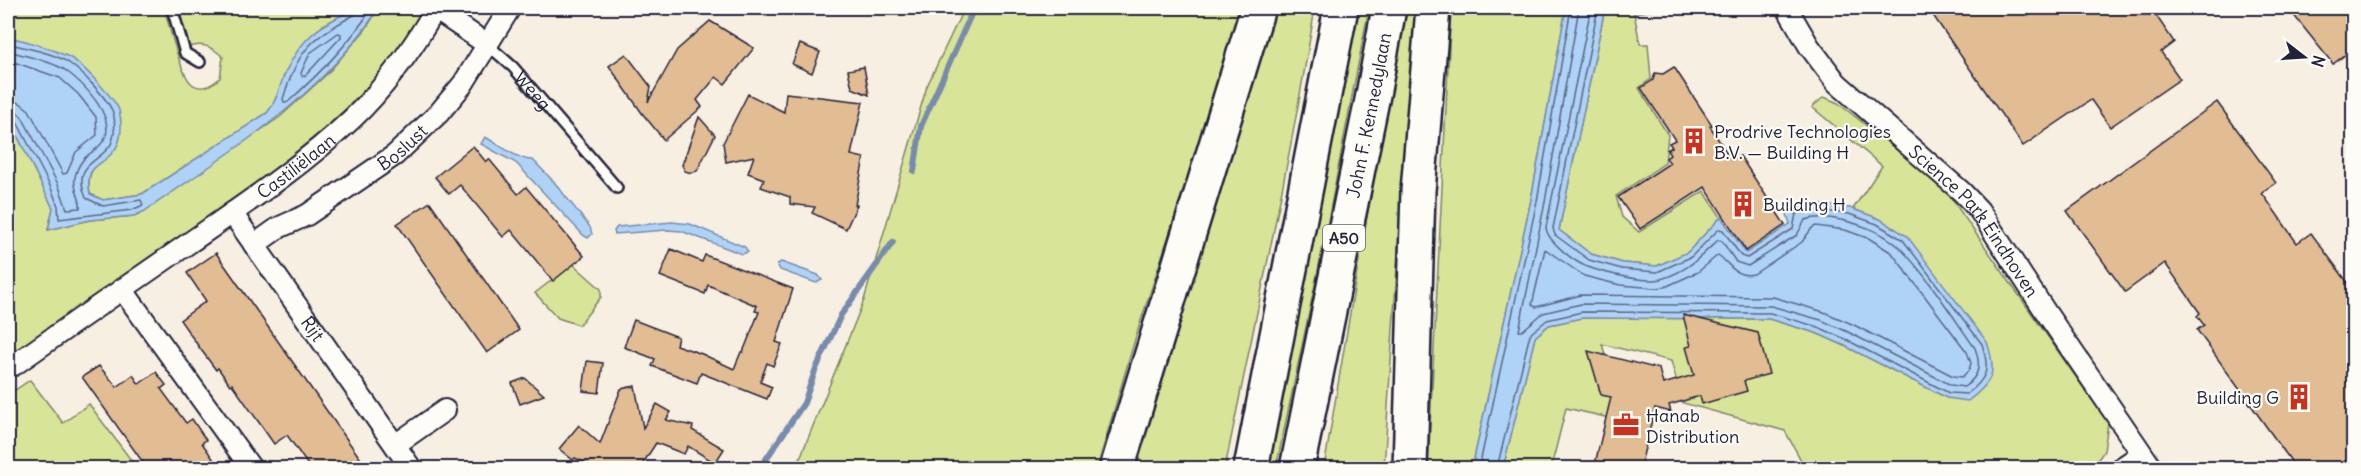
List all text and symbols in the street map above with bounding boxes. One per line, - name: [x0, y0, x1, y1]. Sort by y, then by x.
- north arrow: [2274, 27, 2334, 87]
- street label: John F. Kennedylaan: [1341, 31, 1396, 200]
- text: N: [2307, 53, 2330, 70]
- street label: Weeg: [510, 66, 556, 115]
- street label: Boslust: [373, 119, 432, 175]
- place label: Prodrive Technologies B.V. — Building H: [1714, 120, 1891, 164]
- building icon: Prodrive Technologies B.V. — Building H: [1679, 126, 1709, 156]
- street label: Castiliëlaan: [252, 128, 340, 204]
- street label: Science Park Eindhoven: [1904, 140, 2044, 301]
- building icon: Building H: [1728, 189, 1758, 219]
- place label: Building H: [1763, 193, 1846, 216]
- road number: A50: [1323, 225, 1365, 251]
- street label: Rijt: [296, 311, 330, 345]
- building icon: Building G: [2284, 382, 2314, 412]
- place label: Building G: [2196, 386, 2279, 409]
- place label: Hanab Distribution: [1646, 404, 1740, 448]
- office icon: Hanab Distribution: [1611, 410, 1641, 440]

